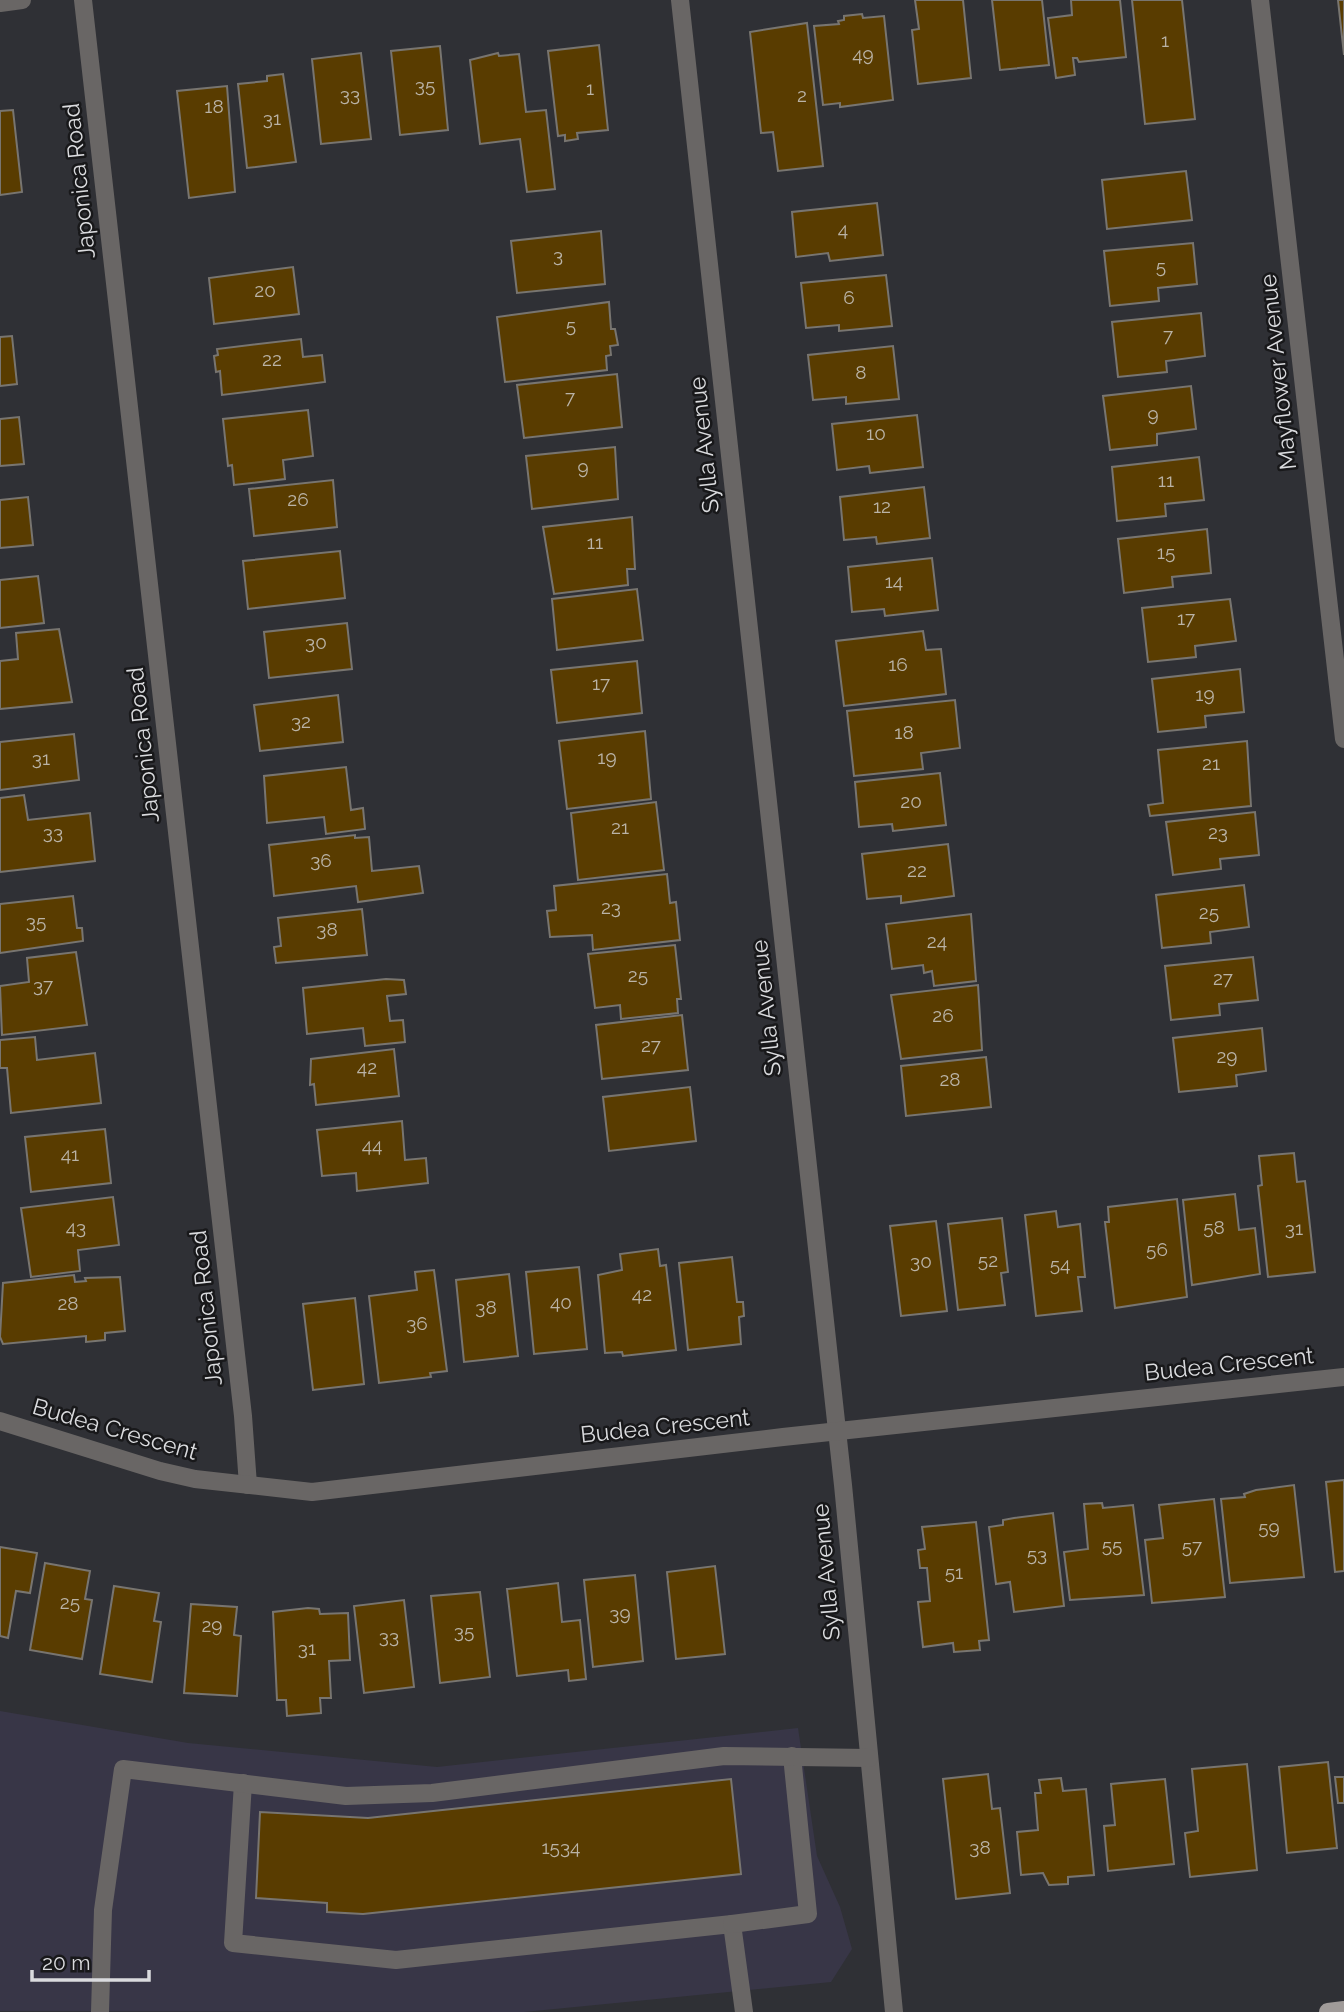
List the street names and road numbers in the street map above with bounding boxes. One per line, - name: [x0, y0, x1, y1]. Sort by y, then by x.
- street label: Japonica Road: [57, 102, 100, 260]
- street label: Mayflower Avenue: [1254, 273, 1301, 471]
- street label: Sylla Avenue: [683, 376, 724, 515]
- street label: Japonica Road: [121, 666, 164, 824]
- street label: Sylla Avenue: [745, 939, 786, 1078]
- street label: Japonica Road: [184, 1229, 227, 1387]
- street label: Budea Crescent: [1143, 1341, 1315, 1386]
- street label: Budea Crescent: [30, 1392, 201, 1465]
- street label: Budea Crescent: [579, 1403, 751, 1448]
- street label: Sylla Avenue: [806, 1503, 845, 1641]

